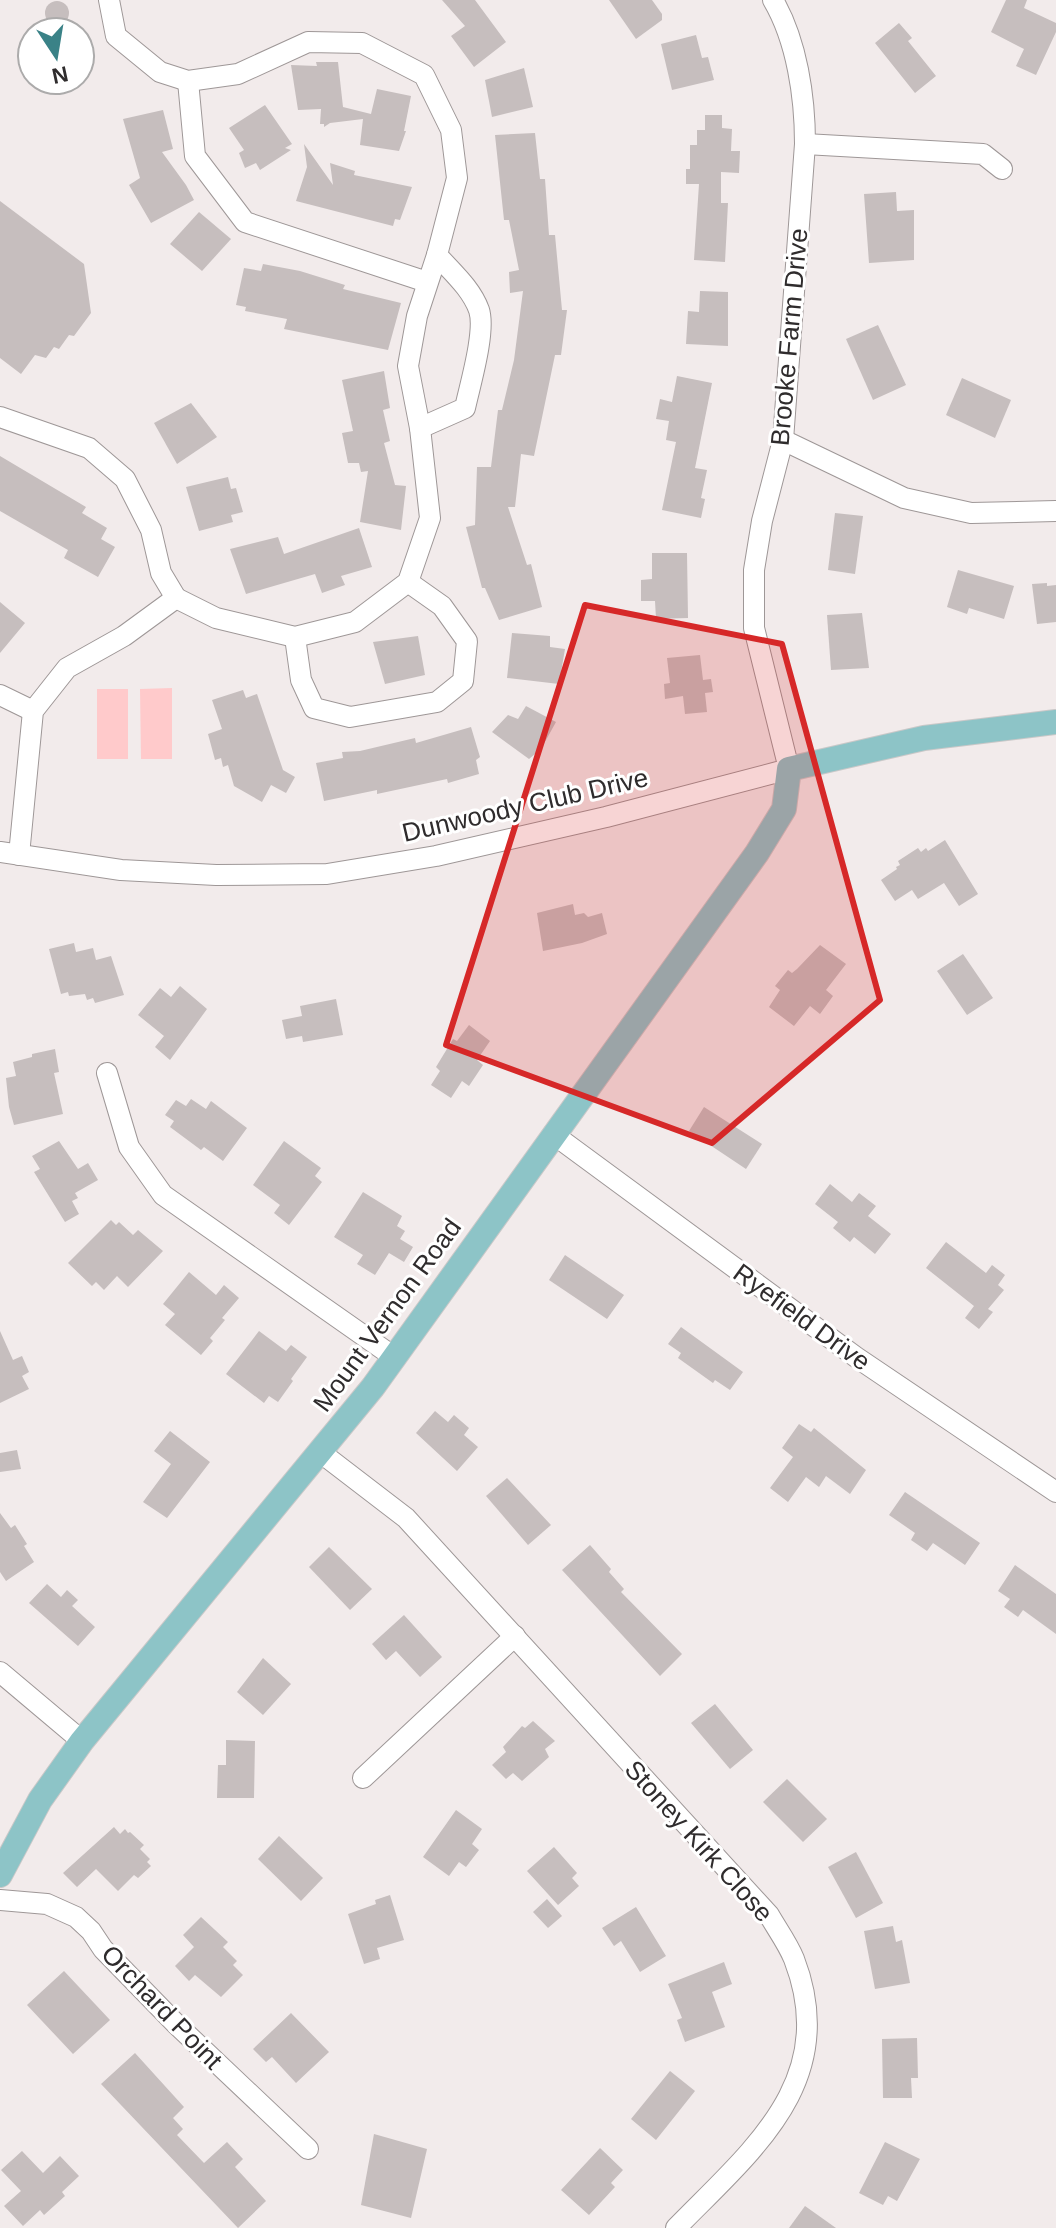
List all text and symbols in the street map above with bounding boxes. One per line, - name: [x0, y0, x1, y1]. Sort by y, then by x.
- north arrow: [16, 16, 96, 96]
- text: N: [50, 61, 70, 89]
- street label: Brooke Farm Drive: [765, 227, 813, 447]
- street label: Dunwoody Club Drive: [399, 762, 651, 848]
- street label: Mount Vernon Road: [307, 1213, 467, 1417]
- street label: Ryefield Drive: [728, 1257, 876, 1377]
- street label: Stoney Kirk Close: [619, 1754, 779, 1928]
- street label: Orchard Point: [95, 1939, 229, 2076]

